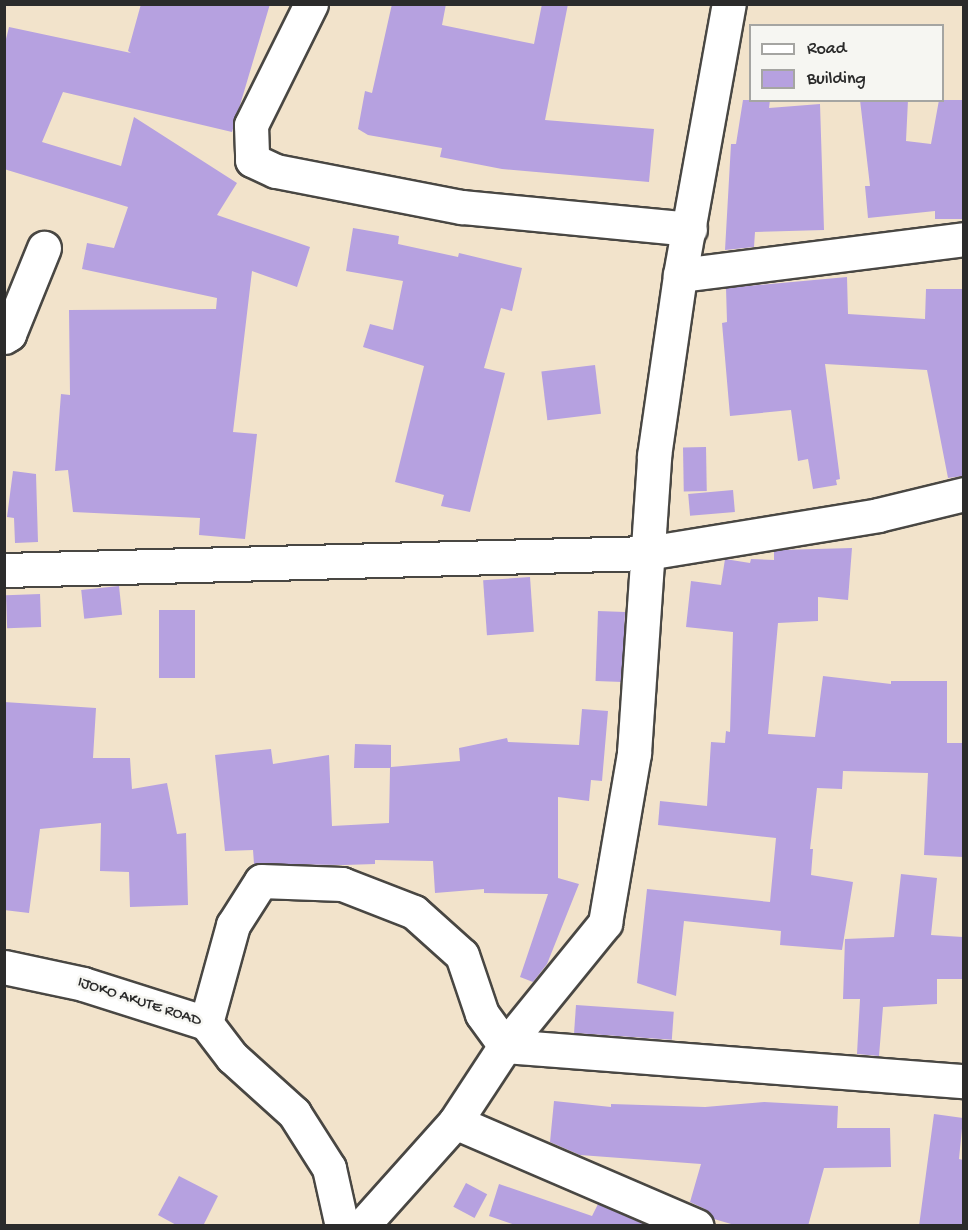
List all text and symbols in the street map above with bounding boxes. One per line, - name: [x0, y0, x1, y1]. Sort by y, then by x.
- legend: [749, 24, 944, 102]
- text: Road: [807, 39, 846, 60]
- text: Building: [807, 69, 866, 90]
- street label: IJOKO AKUTE ROAD: [74, 974, 204, 1032]

